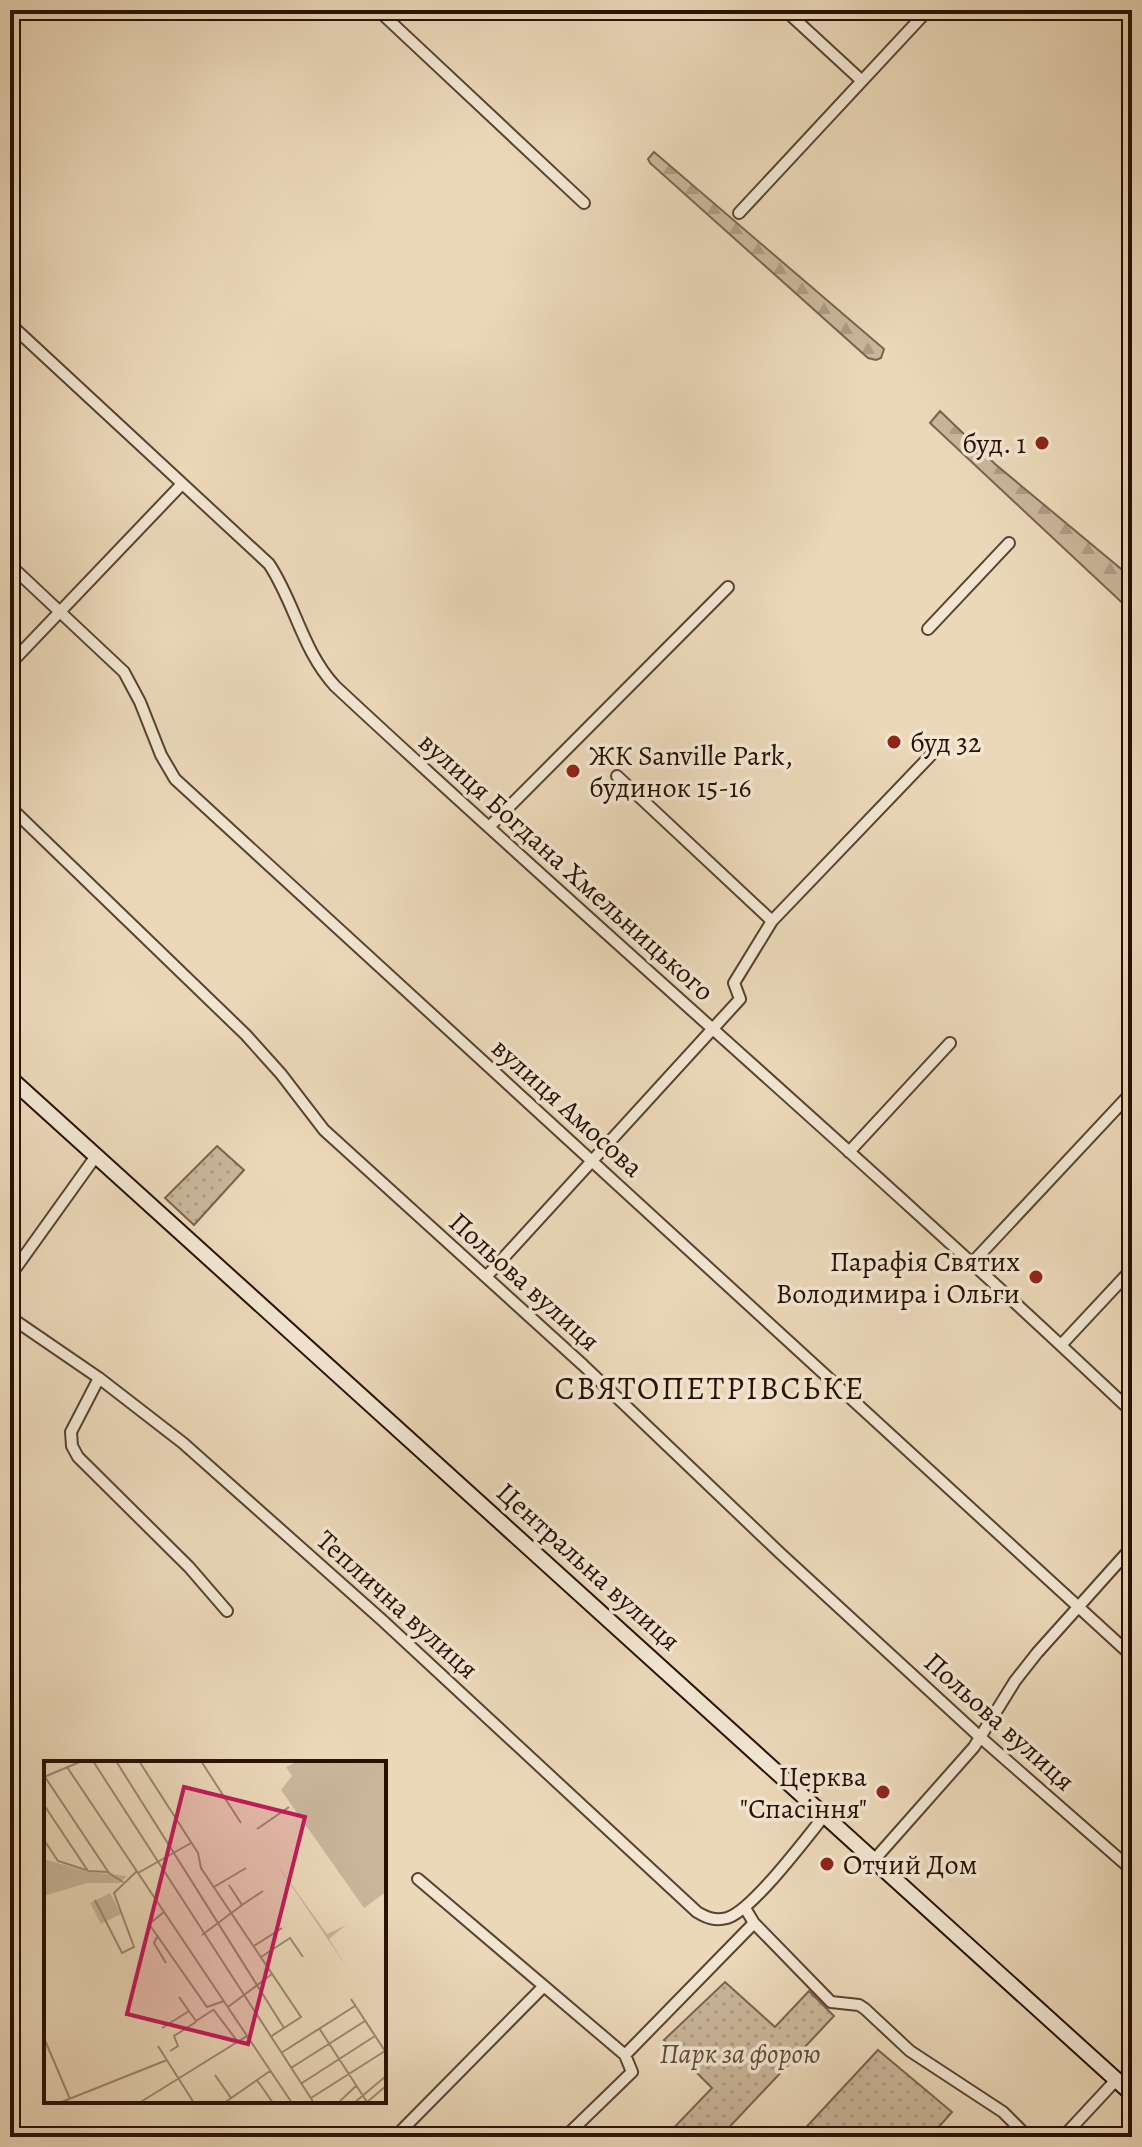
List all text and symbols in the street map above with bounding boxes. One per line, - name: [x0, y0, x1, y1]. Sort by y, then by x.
- place label: буд. 1: [962, 425, 1026, 463]
- marker: буд. 1: [1033, 434, 1051, 452]
- street label: вулиця Богдана Хмельницького: [410, 724, 722, 1010]
- place label: буд 32: [910, 724, 981, 762]
- marker: буд 32: [885, 733, 903, 751]
- place label: ЖК Sanville Park, будинок 15-16: [589, 737, 793, 807]
- marker: ЖК Sanville Park, будинок 15-16: [564, 762, 582, 780]
- street label: вулиця Амосова: [483, 1029, 651, 1186]
- street label: Польова вулиця: [441, 1204, 608, 1360]
- place label: Парафія Святих Володимира і Ольги: [776, 1243, 1020, 1313]
- marker: Парафія Святих Володимира і Ольги: [1027, 1268, 1045, 1286]
- district label: СВЯТОПЕТРІВСЬКЕ: [554, 1366, 866, 1410]
- street label: Центральна вулиця: [488, 1474, 688, 1660]
- street label: Теплична вулиця: [308, 1522, 487, 1688]
- street label: Польова вулиця: [916, 1644, 1083, 1800]
- place label: Церква "Спасіння": [740, 1758, 867, 1828]
- inset map: [44, 1761, 386, 2103]
- marker: Церква "Спасіння": [874, 1783, 892, 1801]
- place label: Отчий Дом: [843, 1846, 977, 1884]
- marker: Отчий Дом: [818, 1855, 836, 1873]
- park label: Парк за форою: [659, 2035, 821, 2073]

